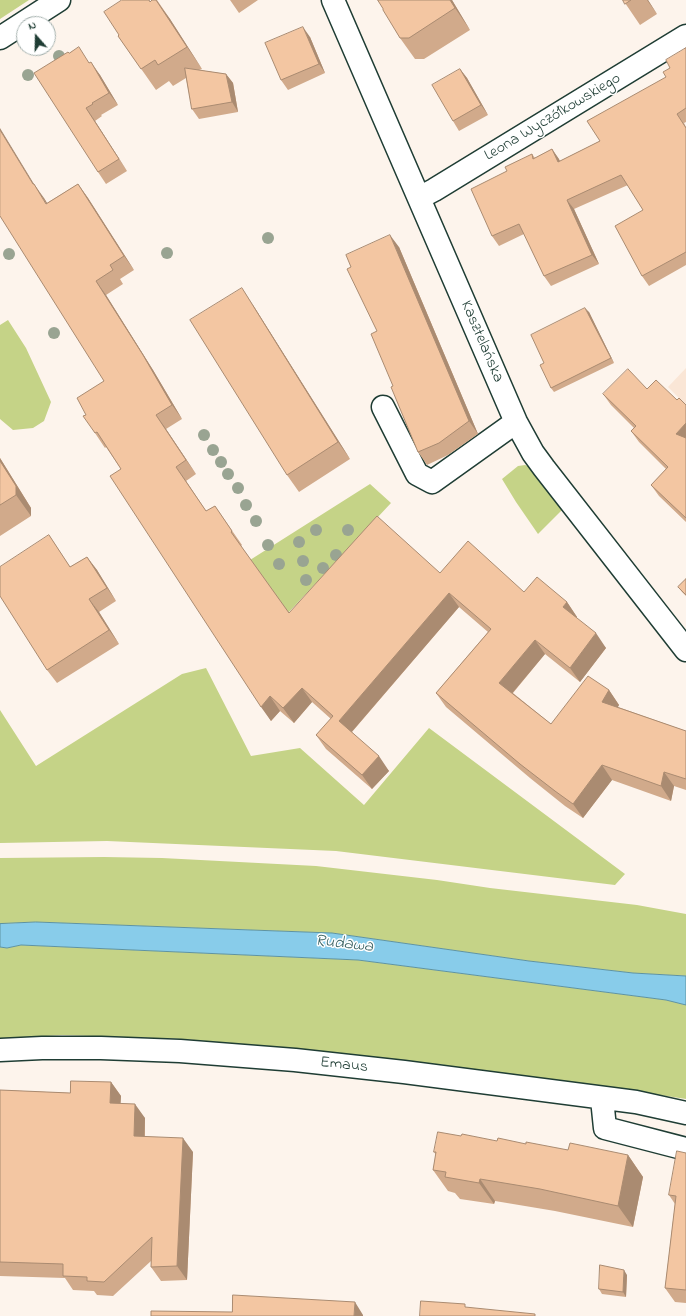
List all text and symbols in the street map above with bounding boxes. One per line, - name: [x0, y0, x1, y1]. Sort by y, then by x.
- north arrow: [16, 16, 56, 56]
- text: N: [26, 17, 38, 34]
- street label: Leona Wyczółkowskiego: [481, 70, 625, 166]
- street label: Kasztelańska: [455, 298, 507, 386]
- water label: Rudawa: [314, 932, 374, 958]
- street label: Emaus: [319, 1054, 369, 1078]

